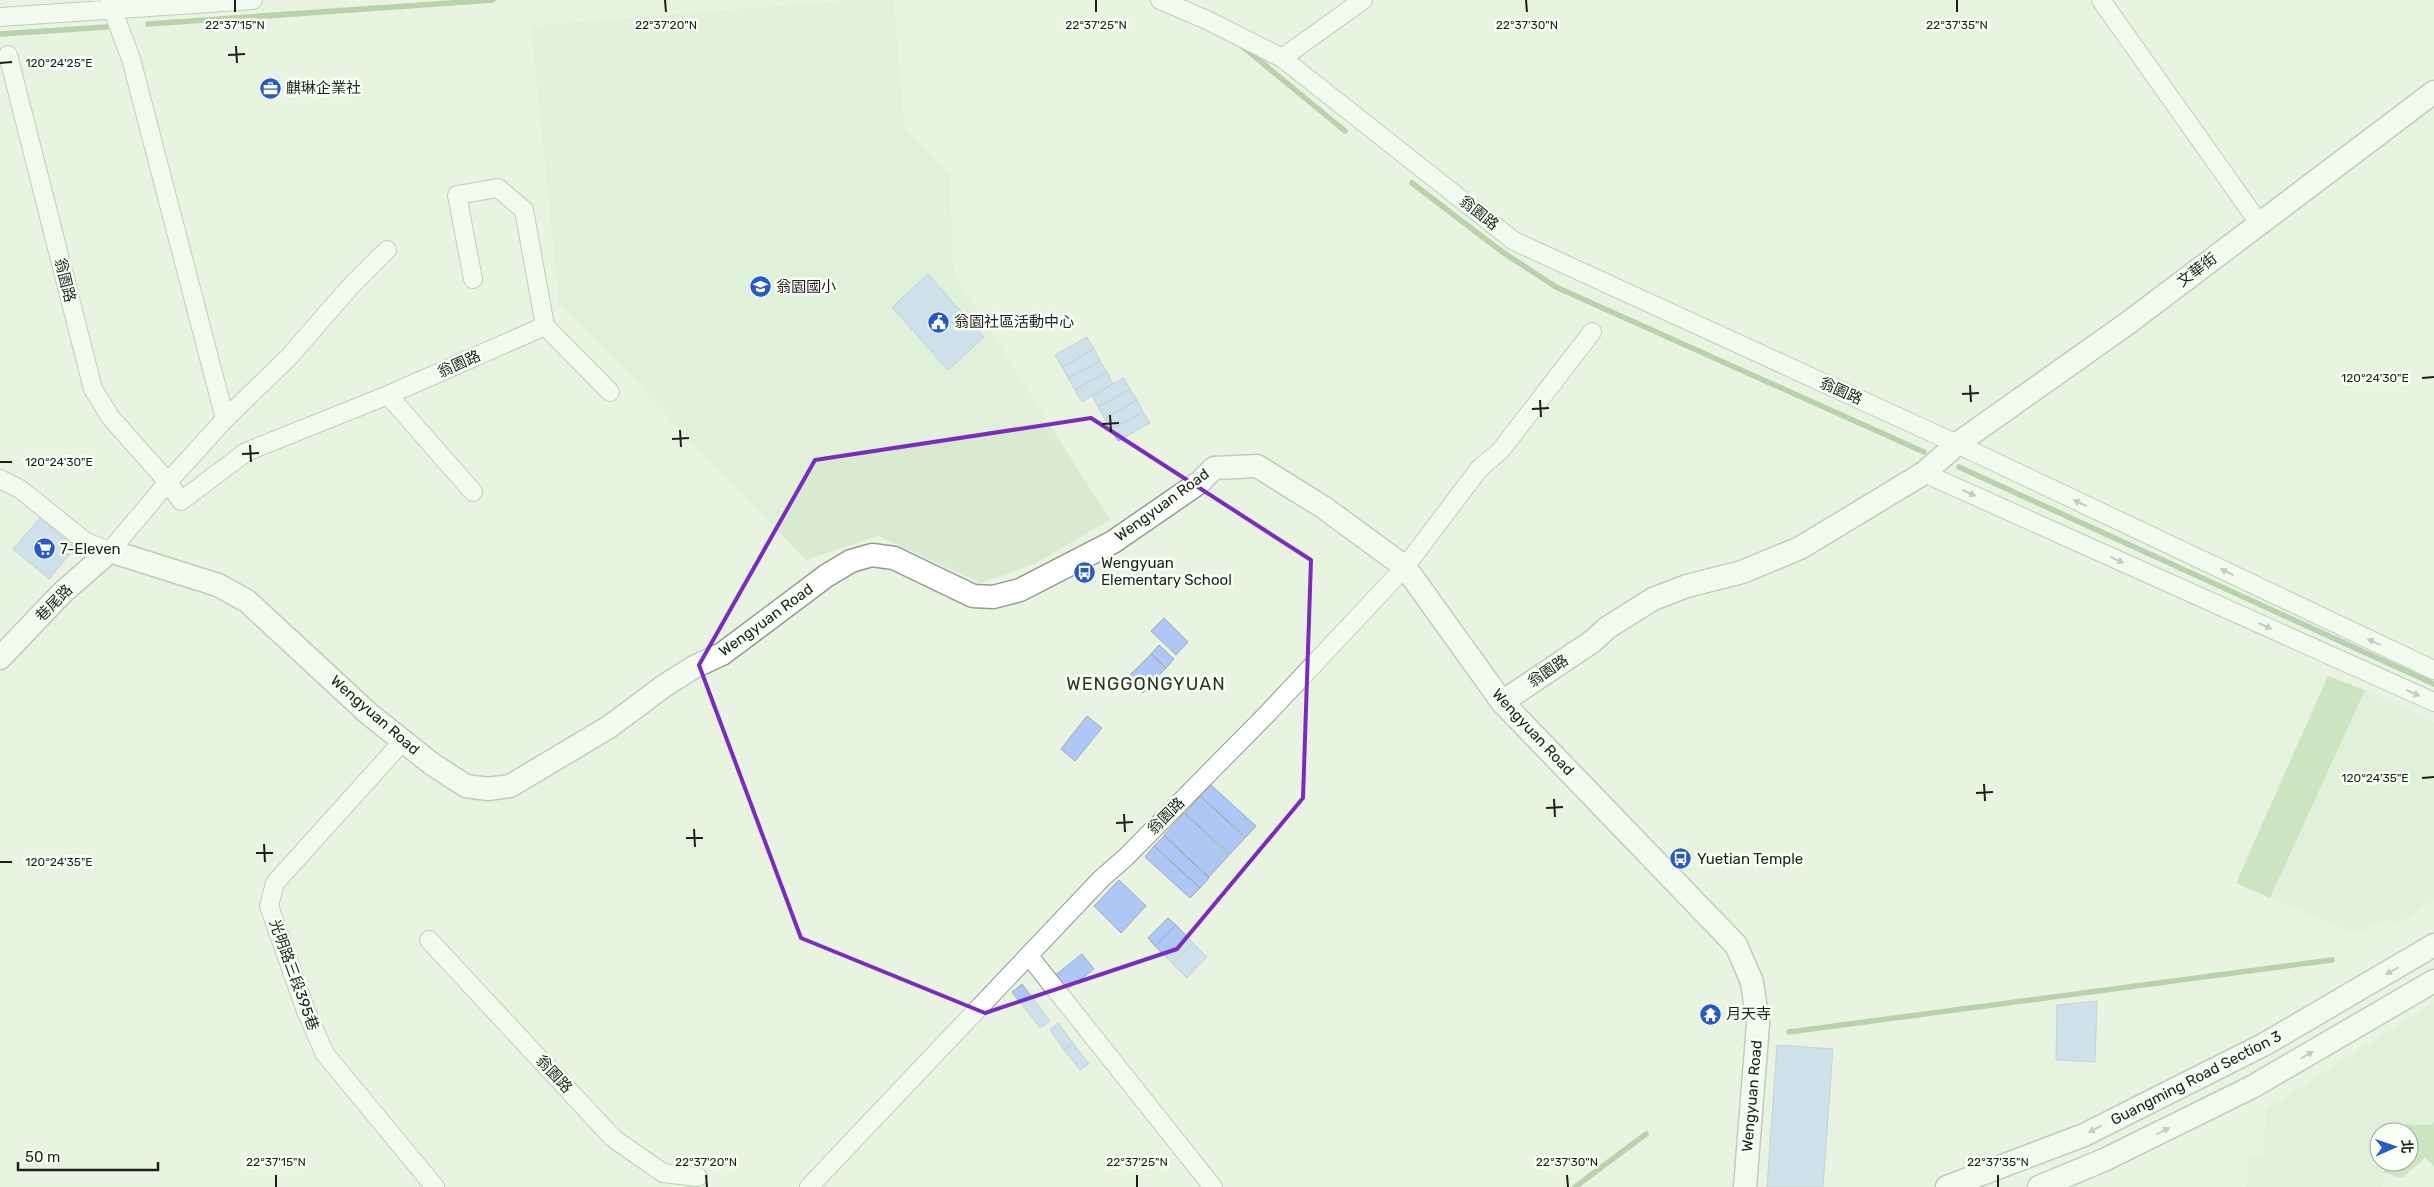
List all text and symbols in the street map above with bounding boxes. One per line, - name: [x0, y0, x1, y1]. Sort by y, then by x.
- text: 22°37'15"N: [205, 18, 265, 32]
- text: 22°37'20"N: [635, 18, 697, 32]
- text: 22°37'25"N: [1065, 18, 1127, 32]
- text: 22°37'30"N: [1496, 18, 1558, 32]
- text: 22°37'35"N: [1926, 18, 1988, 32]
- text: 120°24'25"E: [25, 56, 93, 70]
- office icon: 麒琳企業社: [258, 76, 282, 100]
- place label: 麒琳企業社: [286, 79, 361, 97]
- street label: 翁園路: [1456, 192, 1502, 234]
- street label: 文華街: [2174, 249, 2220, 291]
- street label: 翁園路: [51, 256, 79, 304]
- school or university icon: 翁園國小: [748, 275, 772, 299]
- place label: 翁園國小: [776, 278, 836, 296]
- public building icon: 翁園社區活動中心: [926, 310, 950, 334]
- place label: 翁園社區活動中心: [954, 313, 1074, 331]
- street label: 翁園路: [435, 347, 483, 381]
- text: 120°24'30"E: [2341, 371, 2409, 385]
- street label: 翁園路: [1817, 374, 1865, 408]
- text: 120°24'30"E: [25, 455, 93, 469]
- street label: Wengyuan Road: [1111, 465, 1213, 545]
- one-way arrow: [1962, 489, 1976, 497]
- one-way arrow: [2073, 498, 2087, 506]
- supermarket icon: 7-Eleven: [32, 537, 56, 561]
- place label: 7-Eleven: [60, 540, 121, 558]
- place label: Wengyuan Elementary School: [1101, 554, 1232, 589]
- one-way arrow: [2110, 556, 2124, 564]
- bus stop icon: Wengyuan Elementary School: [1073, 560, 1097, 584]
- one-way arrow: [2220, 568, 2234, 576]
- street label: Wengyuan Road: [715, 580, 817, 660]
- street label: 巷尾路: [32, 581, 76, 625]
- one-way arrow: [2258, 623, 2272, 631]
- one-way arrow: [2367, 638, 2381, 646]
- street label: 翁園路: [1524, 651, 1572, 691]
- street label: Wengyuan Road: [327, 671, 423, 759]
- district label: WENGGONGYUAN: [1066, 673, 1226, 695]
- street label: Wengyuan Road: [1488, 685, 1578, 779]
- one-way arrow: [2406, 689, 2420, 697]
- text: 120°24'35"E: [2341, 771, 2409, 785]
- street label: 翁園路: [1144, 794, 1188, 838]
- bus stop icon: Yuetian Temple: [1669, 847, 1693, 871]
- place label: Yuetian Temple: [1697, 850, 1803, 868]
- text: 120°24'35"E: [25, 855, 93, 869]
- street label: 光明路三段395巷: [266, 917, 322, 1033]
- one-way arrow: [2386, 966, 2399, 975]
- temple icon: 月天寺: [1698, 1002, 1722, 1026]
- place label: 月天寺: [1726, 1005, 1771, 1023]
- street label: Guangming Road Section 3: [2108, 1027, 2284, 1129]
- street label: Wengyuan Road: [1738, 1039, 1766, 1153]
- street label: 翁園路: [532, 1051, 576, 1097]
- one-way arrow: [2300, 1051, 2315, 1059]
- north arrow: [2369, 1122, 2419, 1172]
- one-way arrow: [2088, 1126, 2102, 1134]
- one-way arrow: [2156, 1126, 2171, 1135]
- text: 北: [2398, 1139, 2415, 1154]
- scale bar: [18, 1140, 158, 1172]
- text: 50 m: [25, 1148, 60, 1166]
- text: 22°37'15"N: [246, 1155, 306, 1169]
- text: 22°37'20"N: [675, 1155, 737, 1169]
- text: 22°37'25"N: [1106, 1155, 1168, 1169]
- text: 22°37'30"N: [1536, 1155, 1598, 1169]
- text: 22°37'35"N: [1967, 1155, 2029, 1169]

